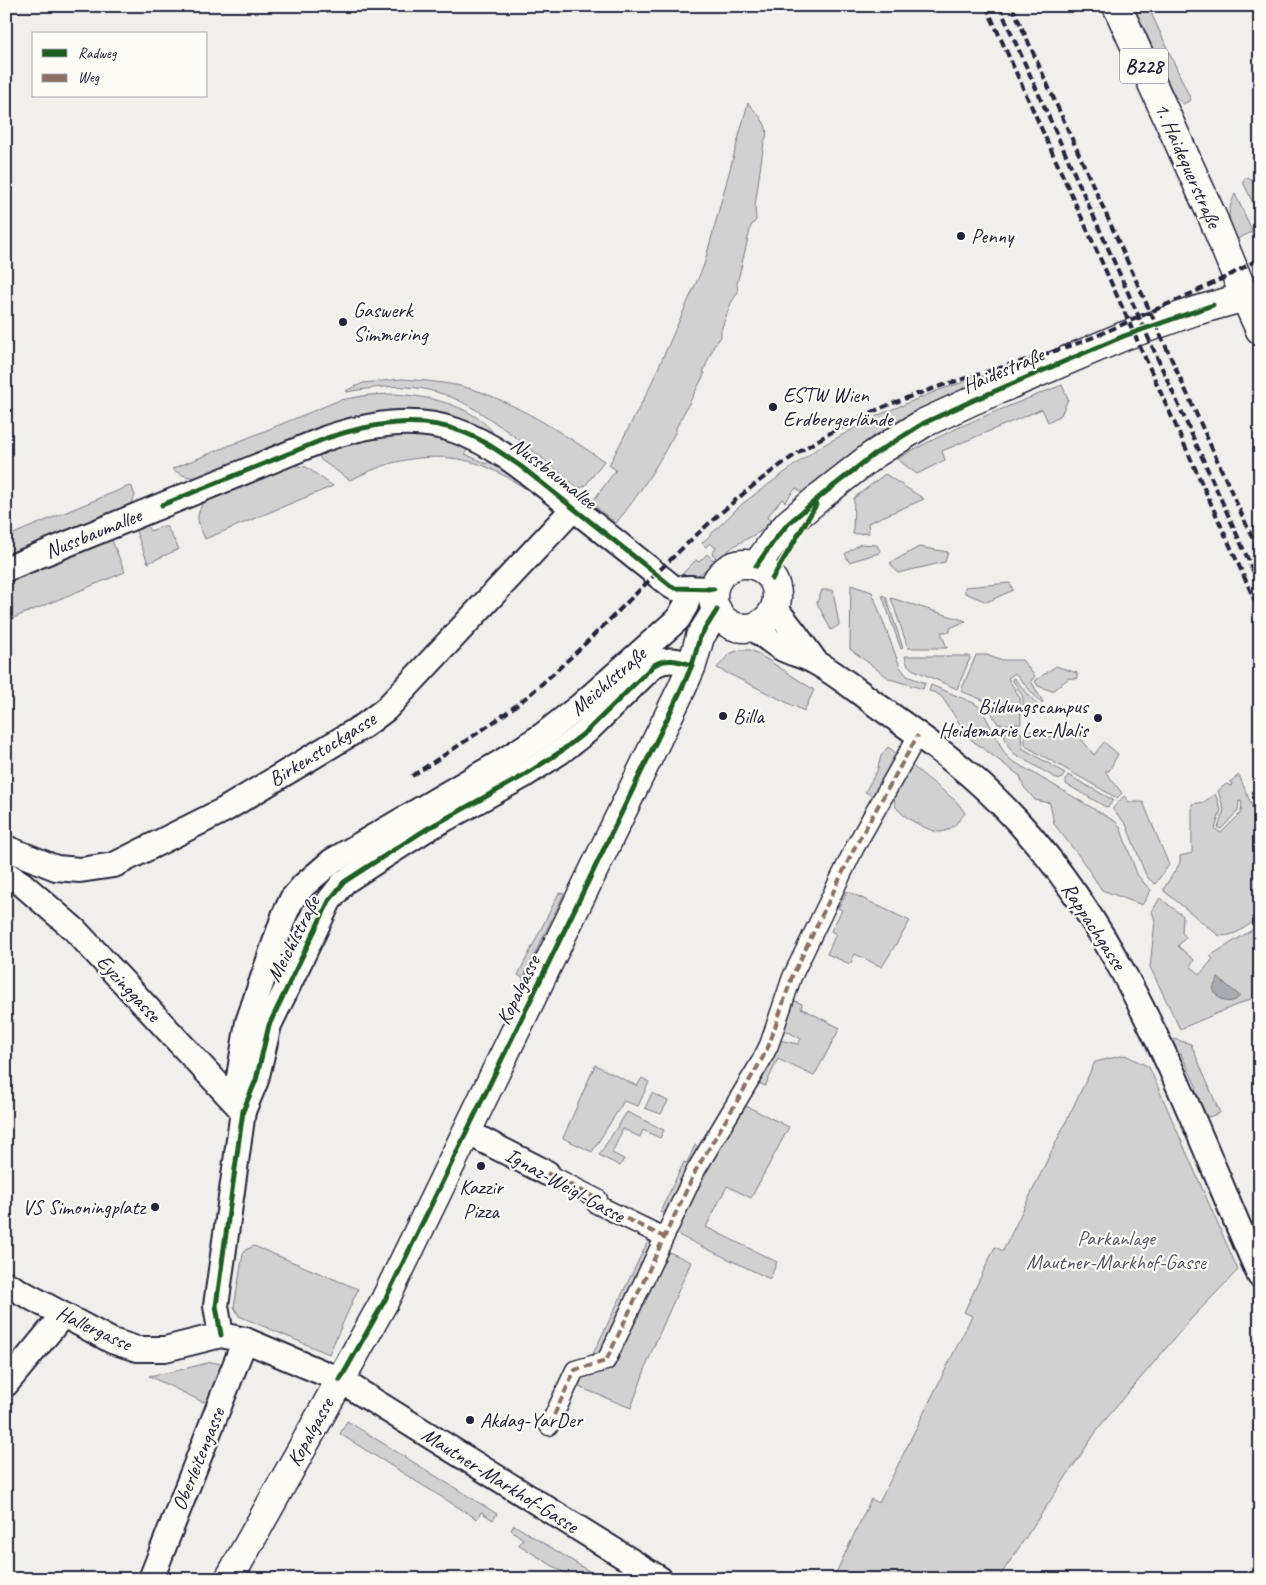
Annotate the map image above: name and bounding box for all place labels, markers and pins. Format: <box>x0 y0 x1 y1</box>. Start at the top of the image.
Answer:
place label: Penny <box>971 223 1015 249</box>
marker: Penny <box>955 230 967 242</box>
place label: Gaswerk Simmering <box>353 297 429 347</box>
marker: Gaswerk Simmering <box>337 316 349 328</box>
place label: ESTW Wien Erdbergerlände <box>783 382 895 432</box>
marker: ESTW Wien Erdbergerlände <box>767 401 779 413</box>
place label: Bildungscampus Heidemarie Lex-Nalis <box>939 693 1090 743</box>
place label: Billa <box>733 703 765 729</box>
marker: Billa <box>717 710 729 722</box>
marker: Bildungscampus Heidemarie Lex-Nalis <box>1092 712 1104 724</box>
marker: Kazzir Pizza <box>475 1160 487 1172</box>
place label: Kazzir Pizza <box>459 1174 504 1224</box>
place label: VS Simoningplatz <box>22 1194 147 1220</box>
marker: VS Simoningplatz <box>149 1201 161 1213</box>
place label: Akdag-YarDer <box>480 1407 584 1433</box>
marker: Akdag-YarDer <box>464 1414 476 1426</box>

